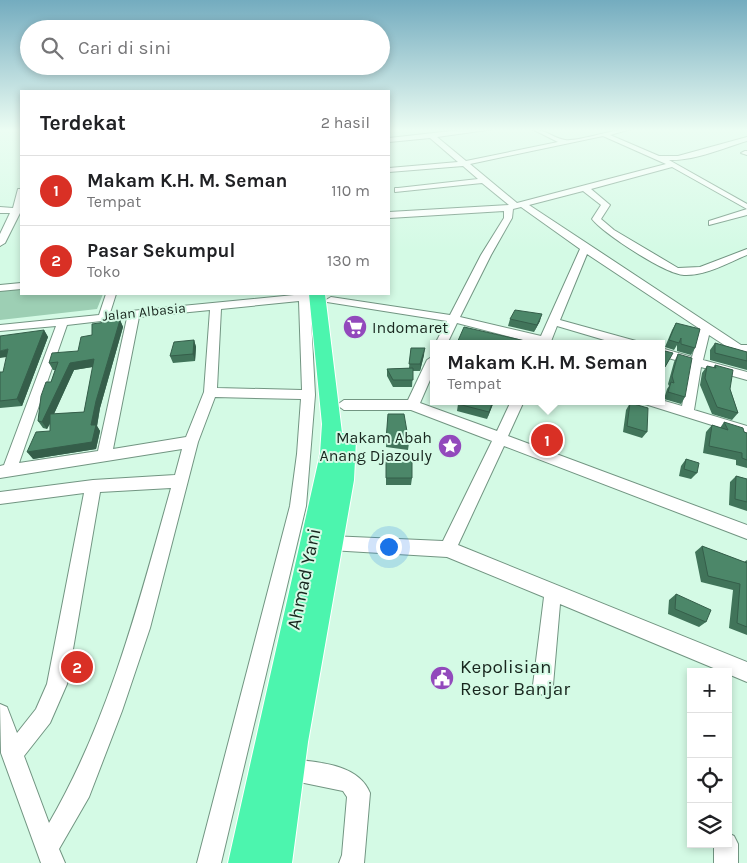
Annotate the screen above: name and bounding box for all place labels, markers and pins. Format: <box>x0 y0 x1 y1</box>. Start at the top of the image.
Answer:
supermarket icon: Indomaret <box>342 314 368 340</box>
place label: Indomaret <box>372 318 448 337</box>
pin: 1 <box>531 421 563 459</box>
place label: Makam Abah Anang Djazouly <box>320 428 433 465</box>
place icon: Makam Abah Anang Djazouly <box>437 433 463 459</box>
pin: 2 <box>61 648 93 686</box>
place label: Kepolisian Resor Banjar <box>460 656 570 700</box>
public building icon: Kepolisian Resor Banjar <box>429 665 455 691</box>

